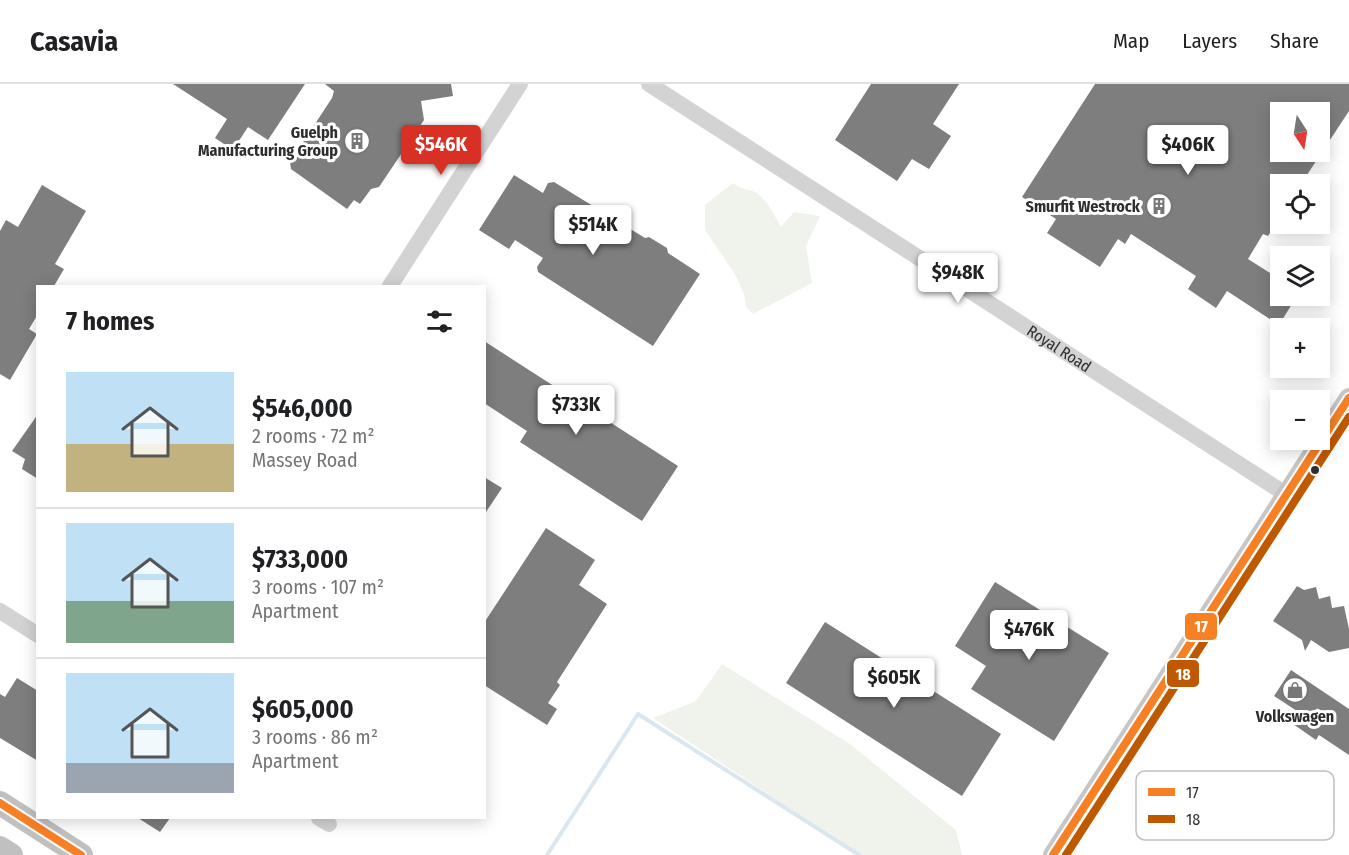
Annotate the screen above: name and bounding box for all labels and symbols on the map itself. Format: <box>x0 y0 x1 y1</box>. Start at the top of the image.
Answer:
north arrow <box>1270 102 1330 162</box>
place label: Guelph Manufacturing Group <box>198 123 338 160</box>
pin: $546K <box>399 125 483 176</box>
pin: $406K <box>1146 125 1230 176</box>
building icon: Guelph Manufacturing Group <box>342 126 372 156</box>
building icon: Smurfit Westrock <box>1144 191 1174 221</box>
place label: Smurfit Westrock <box>1026 197 1141 216</box>
pin: $514K <box>551 205 635 256</box>
pin: $948K <box>916 253 1000 304</box>
street label: Royal Road <box>1023 321 1095 376</box>
pin: $733K <box>534 385 618 436</box>
unlabelled marker <box>1309 464 1321 476</box>
pin: $476K <box>987 610 1071 661</box>
line badge: 17 <box>1184 612 1218 641</box>
text: 17 <box>1194 617 1208 636</box>
pin: $605K <box>852 658 936 709</box>
line badge: 18 <box>1166 659 1200 688</box>
text: 18 <box>1175 665 1191 684</box>
shop icon: Volkswagen <box>1280 675 1310 705</box>
place label: Volkswagen <box>1255 707 1334 726</box>
legend <box>1136 771 1334 840</box>
text: 17 <box>1186 783 1199 802</box>
text: 18 <box>1186 810 1200 829</box>

